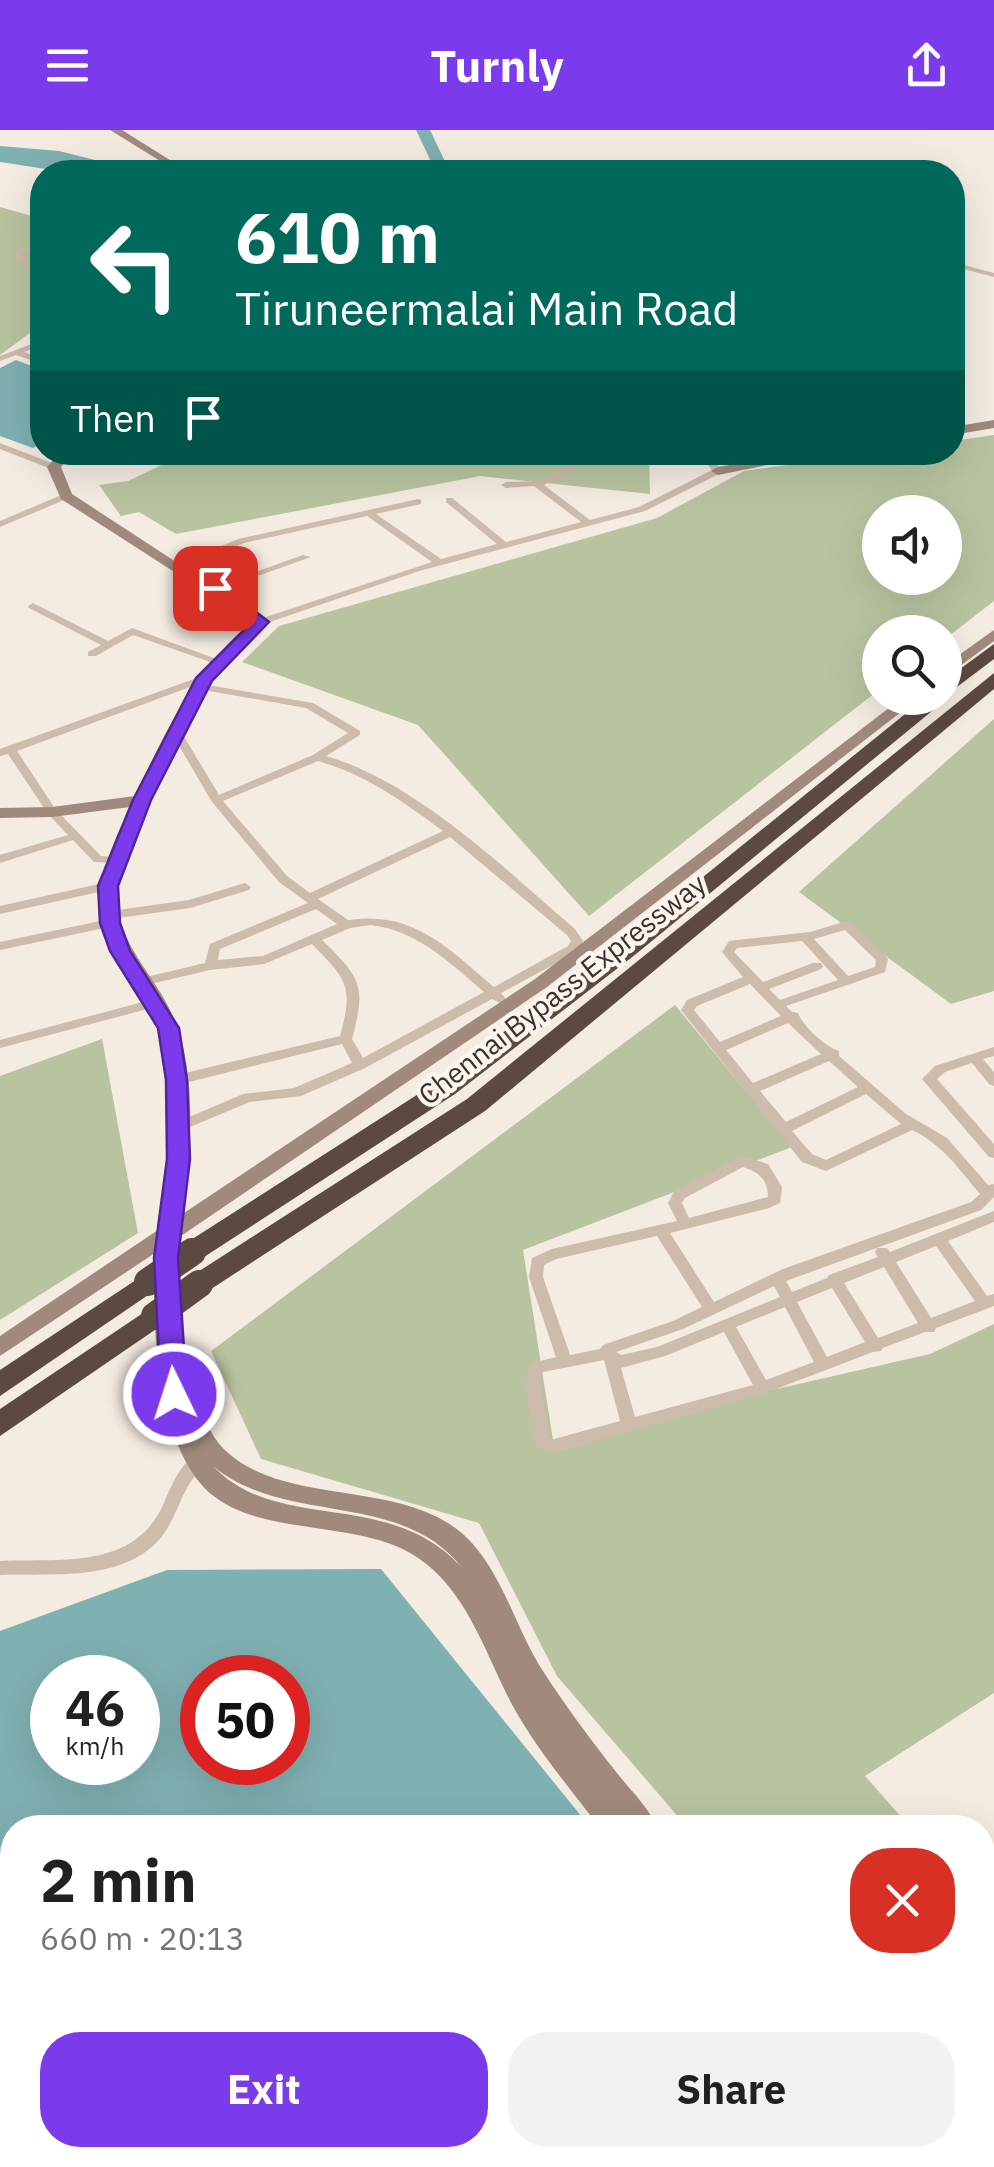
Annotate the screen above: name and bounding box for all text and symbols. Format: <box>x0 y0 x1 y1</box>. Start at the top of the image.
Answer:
text: Turnly <box>430 36 564 94</box>
icon: menu <box>40 38 95 93</box>
icon: share <box>899 38 954 93</box>
text: 610 m <box>235 191 440 282</box>
icon: left <box>70 200 200 330</box>
text: Tiruneermalai Main Road <box>235 279 738 337</box>
icon: arrive <box>176 390 231 445</box>
text: Then <box>70 393 156 442</box>
map controls <box>862 495 962 715</box>
button: sound <box>862 495 962 595</box>
pin <box>173 546 258 631</box>
icon: arrive <box>188 561 243 616</box>
button: search <box>862 615 962 715</box>
street label: Chennai Bypass Expressway <box>410 865 713 1112</box>
position arrow <box>122 1342 226 1446</box>
speed limit sign: 50 <box>180 1655 310 1785</box>
text: 46 <box>65 1675 125 1740</box>
text: km/h <box>66 1729 124 1762</box>
text: 2 min <box>40 1840 197 1919</box>
button: close <box>850 1848 955 1953</box>
text: 660 m · 20:13 <box>40 1917 245 1959</box>
button: Exit <box>40 2032 488 2147</box>
button: Share <box>508 2032 955 2147</box>

